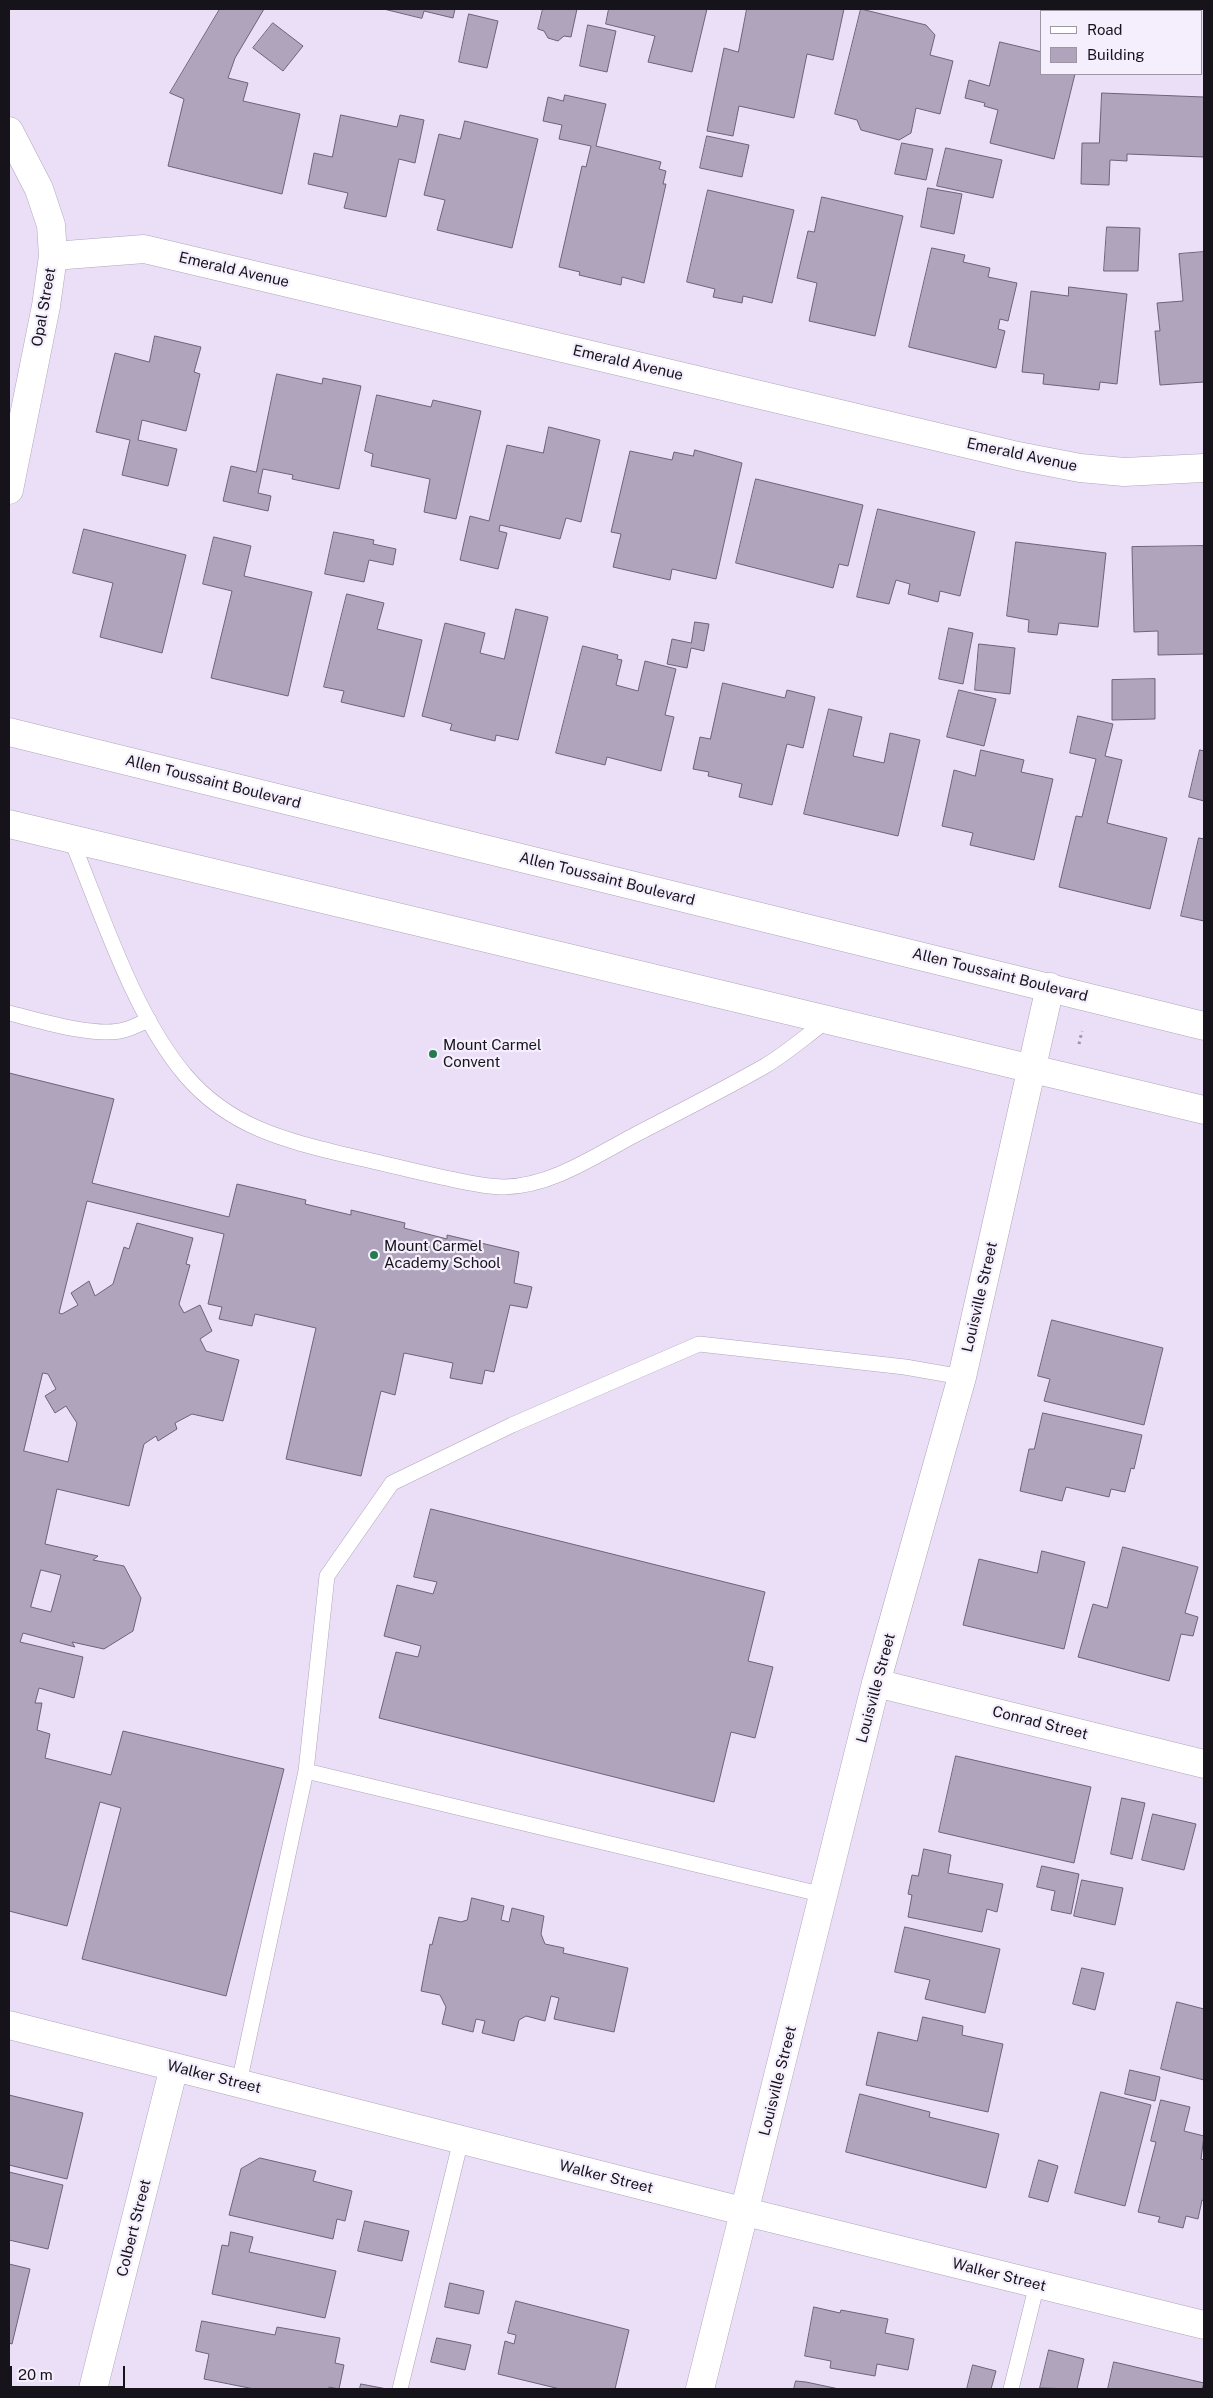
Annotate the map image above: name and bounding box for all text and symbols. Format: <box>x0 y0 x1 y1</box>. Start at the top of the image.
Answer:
legend <box>1040 10 1203 75</box>
text: Road <box>1087 21 1123 38</box>
text: Building <box>1087 46 1145 63</box>
street label: Emerald Avenue <box>177 249 291 291</box>
street label: Opal Street <box>28 266 60 348</box>
street label: Emerald Avenue <box>571 342 685 384</box>
street label: Emerald Avenue <box>965 434 1079 476</box>
street label: Allen Toussaint Boulevard <box>123 751 303 813</box>
street label: Allen Toussaint Boulevard <box>517 848 697 910</box>
street label: Allen Toussaint Boulevard <box>910 944 1090 1006</box>
place label: Mount Carmel Convent <box>443 1036 542 1071</box>
marker: Mount Carmel Convent <box>427 1048 439 1060</box>
place label: Mount Carmel Academy School <box>384 1237 501 1272</box>
street label: Louisville Street <box>959 1240 1001 1354</box>
marker: Mount Carmel Academy School <box>368 1249 380 1261</box>
street label: Louisville Street <box>853 1631 899 1745</box>
street label: Conrad Street <box>990 1702 1090 1744</box>
street label: Louisville Street <box>756 2024 800 2138</box>
street label: Walker Street <box>165 2057 263 2097</box>
street label: Walker Street <box>557 2157 655 2197</box>
street label: Colbert Street <box>113 2177 155 2279</box>
street label: Walker Street <box>950 2255 1048 2295</box>
scale bar <box>12 2356 128 2388</box>
text: 20 m <box>18 2366 53 2383</box>

